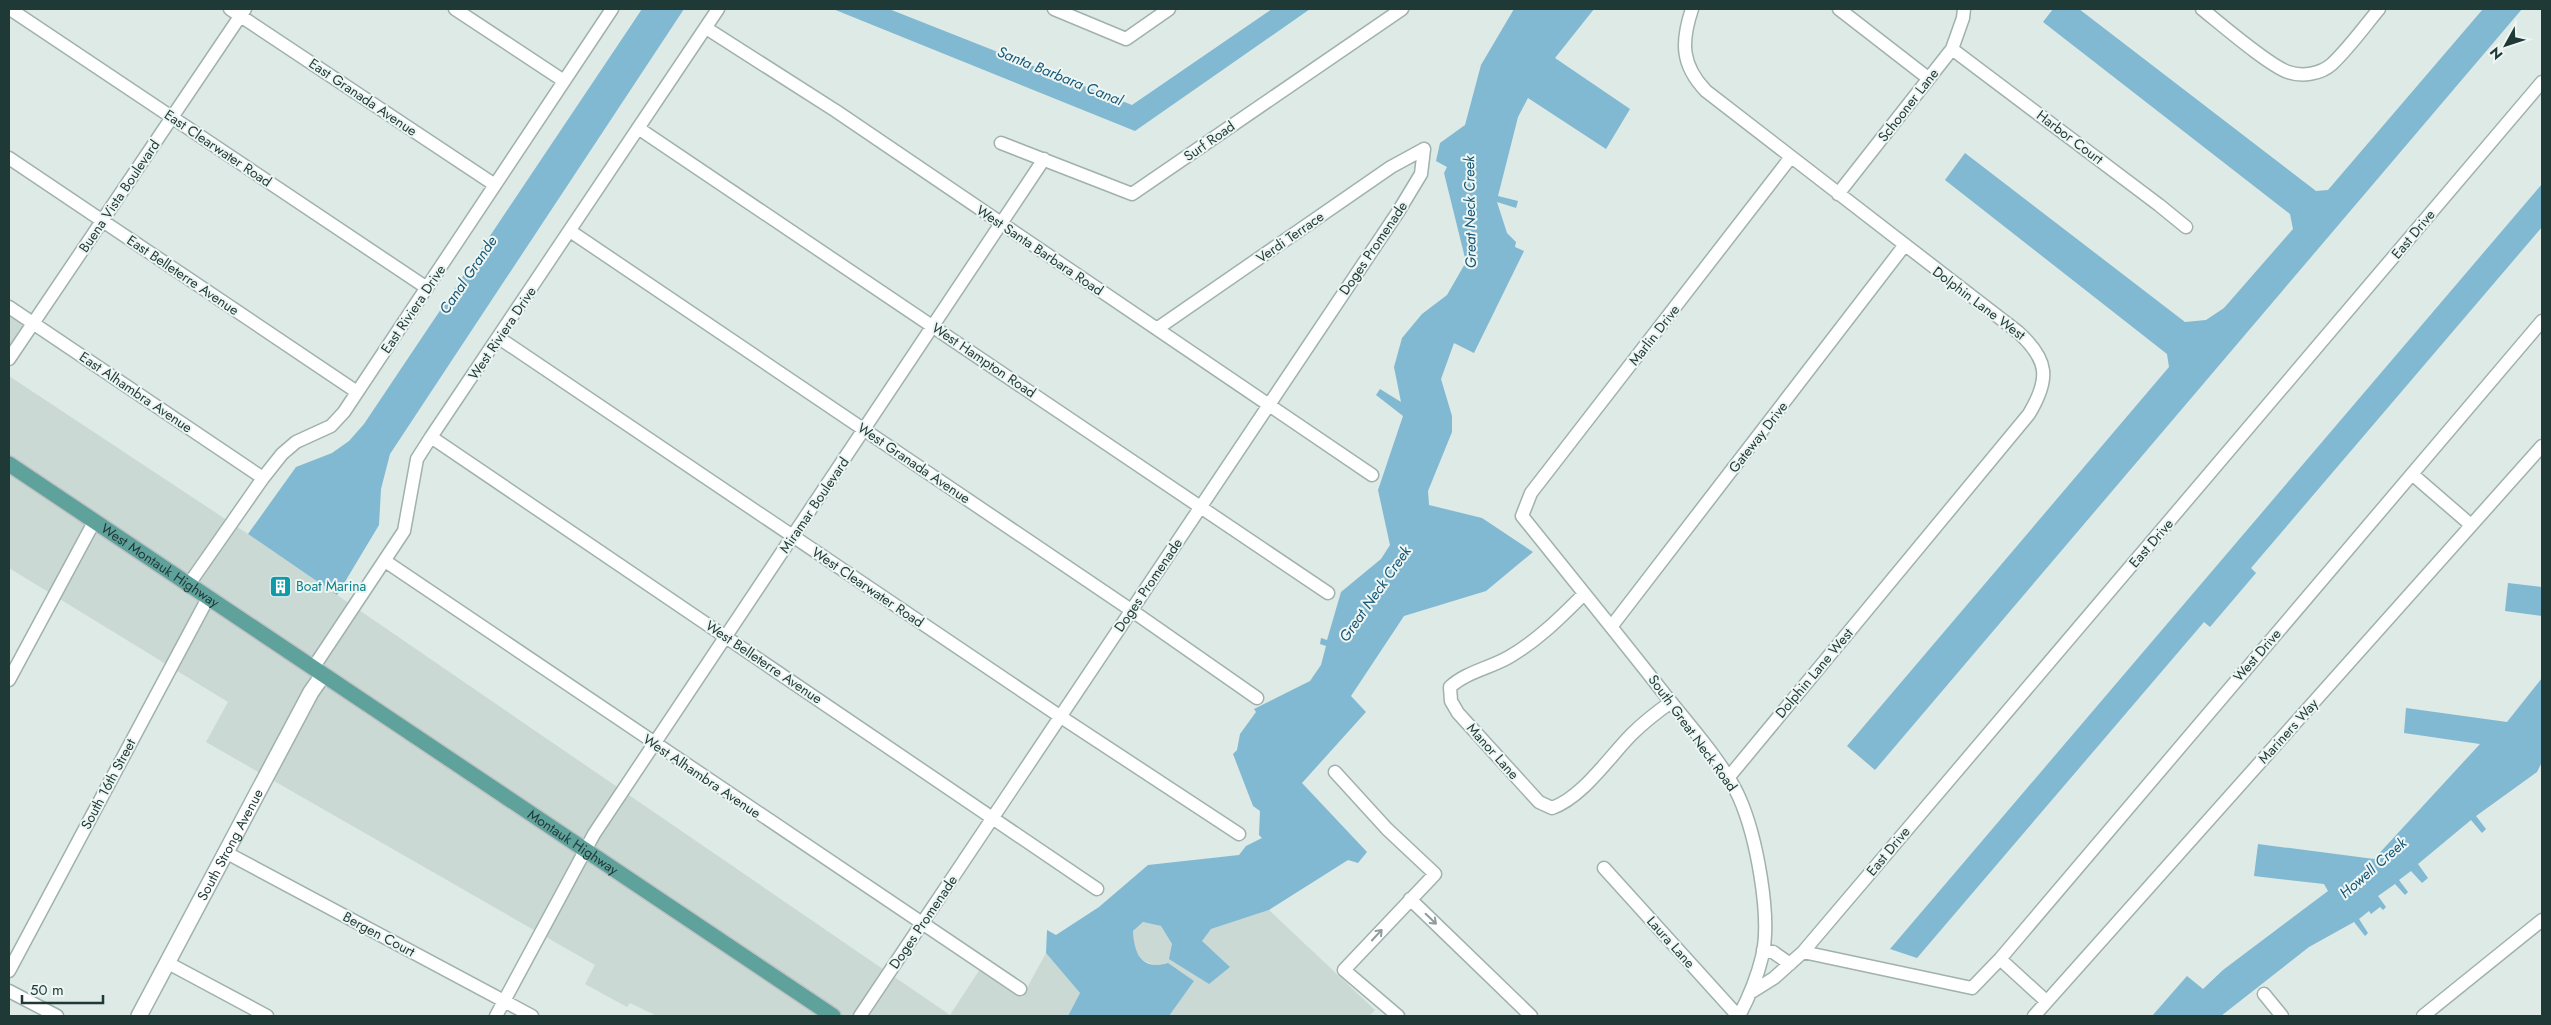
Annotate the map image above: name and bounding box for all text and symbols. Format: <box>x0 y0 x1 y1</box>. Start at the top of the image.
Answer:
north arrow <box>2481 20 2531 70</box>
water label: Santa Barbara Canal <box>994 41 1127 111</box>
text: N <box>2485 43 2507 64</box>
street label: East Granada Avenue <box>305 53 421 141</box>
street label: Schooner Lane <box>1873 64 1943 146</box>
street label: East Clearwater Road <box>160 105 276 191</box>
street label: Harbor Court <box>2032 105 2108 169</box>
street label: Surf Road <box>1179 116 1239 166</box>
street label: Buena Vista Boulevard <box>74 136 164 256</box>
water label: Great Neck Creek <box>1458 155 1482 269</box>
street label: Doges Promenade <box>1334 197 1412 299</box>
street label: West Santa Barbara Road <box>973 200 1107 300</box>
street label: East Drive <box>2386 205 2440 263</box>
street label: Verdi Terrace <box>1252 206 1328 268</box>
street label: East Belleterre Avenue <box>123 230 243 320</box>
water label: Canal Grande <box>434 231 503 318</box>
street label: East Riviera Drive <box>376 261 450 357</box>
street label: Dolphin Lane West <box>1928 261 2030 345</box>
street label: West Riviera Drive <box>463 282 541 384</box>
street label: Marlin Drive <box>1624 300 1684 370</box>
street label: West Hampton Road <box>928 318 1040 402</box>
street label: East Alhambra Avenue <box>76 347 196 437</box>
street label: Gateway Drive <box>1724 397 1792 477</box>
street label: West Granada Avenue <box>854 418 974 508</box>
street label: Miramar Boulevard <box>774 453 854 557</box>
street label: East Drive <box>2124 514 2178 572</box>
street label: West Montauk Highway <box>97 518 224 613</box>
street label: Doges Promenade <box>1109 534 1187 636</box>
water label: Great Neck Creek <box>1334 541 1417 646</box>
street label: West Clearwater Road <box>808 542 928 632</box>
building icon: Boat Marina <box>268 574 292 598</box>
place label: Boat Marina <box>296 576 366 596</box>
street label: West Belleterre Avenue <box>702 615 826 709</box>
street label: Dolphin Lane West <box>1770 623 1858 722</box>
street label: West Drive <box>2228 624 2286 686</box>
street label: South Great Neck Road <box>1644 671 1742 795</box>
street label: Mariners Way <box>2253 694 2323 768</box>
street label: Manor Lane <box>1462 718 1524 784</box>
street label: West Alhambra Avenue <box>639 729 765 823</box>
street label: South 16th Street <box>76 734 141 833</box>
street label: South Strong Avenue <box>192 785 268 904</box>
street label: Montauk Highway <box>524 804 623 880</box>
street label: East Drive <box>1861 822 1915 880</box>
water label: Howell Creek <box>2335 832 2412 903</box>
street label: Doges Promenade <box>884 871 962 973</box>
street label: Bergen Court <box>339 907 419 962</box>
street label: Laura Lane <box>1642 912 1700 972</box>
one-way arrow <box>1425 913 1437 925</box>
one-way arrow <box>1371 928 1383 941</box>
scale bar <box>22 972 104 1004</box>
text: 50 m <box>30 979 64 1001</box>

